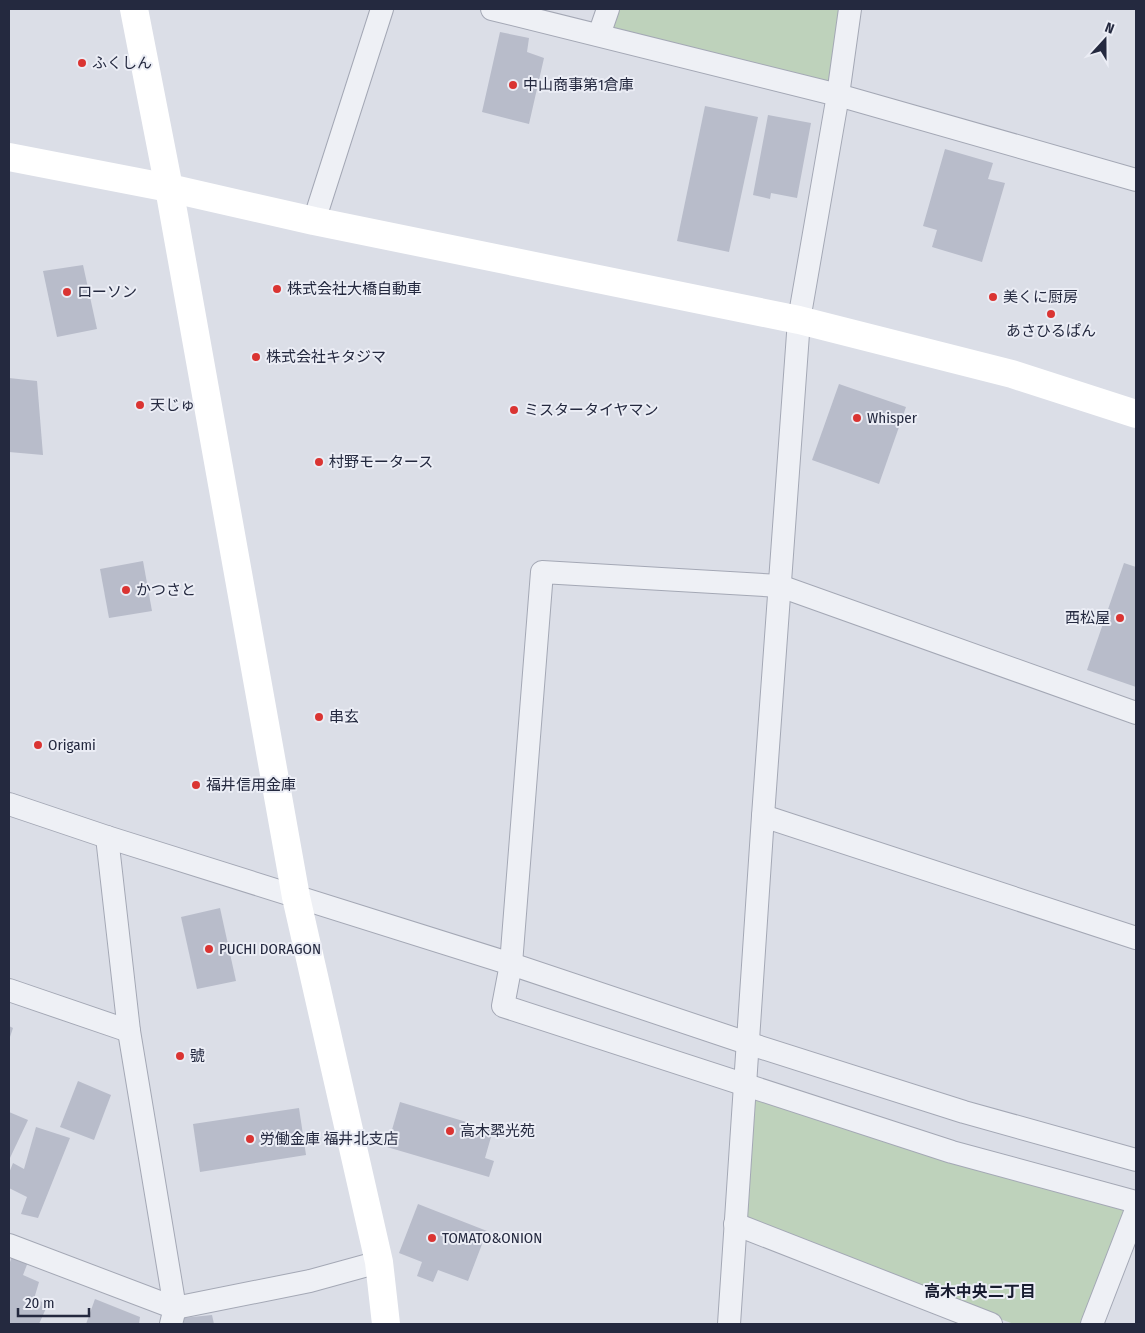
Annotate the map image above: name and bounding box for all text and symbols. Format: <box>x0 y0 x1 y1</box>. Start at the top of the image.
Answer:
north arrow <box>1080 15 1130 65</box>
text: N <box>1103 19 1116 38</box>
place label: ふくしん <box>92 54 152 72</box>
marker: ふくしん <box>76 57 88 69</box>
place label: 中山商事第1倉庫 <box>523 76 634 94</box>
marker: 中山商事第1倉庫 <box>507 79 519 91</box>
place label: 株式会社大橋自動車 <box>287 280 422 298</box>
place label: ローソン <box>77 283 137 301</box>
marker: 株式会社大橋自動車 <box>271 283 283 295</box>
marker: ローソン <box>61 286 73 298</box>
place label: 美くに厨房 <box>1003 288 1078 306</box>
marker: 美くに厨房 <box>987 291 999 303</box>
marker: あさひるぱん <box>1045 308 1057 320</box>
place label: あさひるぱん <box>1006 322 1096 340</box>
place label: 株式会社キタジマ <box>266 348 386 366</box>
marker: 株式会社キタジマ <box>250 351 262 363</box>
place label: 天じゅ <box>150 396 195 414</box>
marker: 天じゅ <box>134 399 146 411</box>
place label: ミスタータイヤマン <box>524 401 659 419</box>
marker: ミスタータイヤマン <box>508 404 520 416</box>
place label: Whisper <box>867 409 918 427</box>
marker: Whisper <box>851 412 863 424</box>
place label: 村野モータース <box>329 453 433 471</box>
marker: 村野モータース <box>313 456 325 468</box>
place label: かつさと <box>136 581 196 599</box>
marker: かつさと <box>120 584 132 596</box>
place label: 西松屋 <box>1065 609 1110 627</box>
marker: 西松屋 <box>1114 612 1126 624</box>
place label: 串玄 <box>329 708 359 726</box>
marker: 串玄 <box>313 711 325 723</box>
place label: Origami <box>48 736 96 754</box>
marker: Origami <box>32 739 44 751</box>
place label: 福井信用金庫 <box>206 776 296 794</box>
marker: 福井信用金庫 <box>190 779 202 791</box>
place label: PUCHI DORAGON <box>219 940 321 958</box>
marker: PUCHI DORAGON <box>203 943 215 955</box>
place label: 號 <box>190 1047 205 1065</box>
marker: 號 <box>174 1050 186 1062</box>
place label: 高木翆光苑 <box>460 1122 535 1140</box>
marker: 高木翆光苑 <box>444 1125 456 1137</box>
place label: 労働金庫 福井北支店 <box>260 1130 399 1148</box>
marker: 労働金庫 福井北支店 <box>244 1133 256 1145</box>
place label: TOMATO&ONION <box>442 1229 542 1247</box>
marker: TOMATO&ONION <box>426 1232 438 1244</box>
district label: 高木中央二丁目 <box>924 1282 1036 1301</box>
scale bar <box>18 1286 89 1318</box>
text: 20 m <box>25 1294 55 1312</box>

